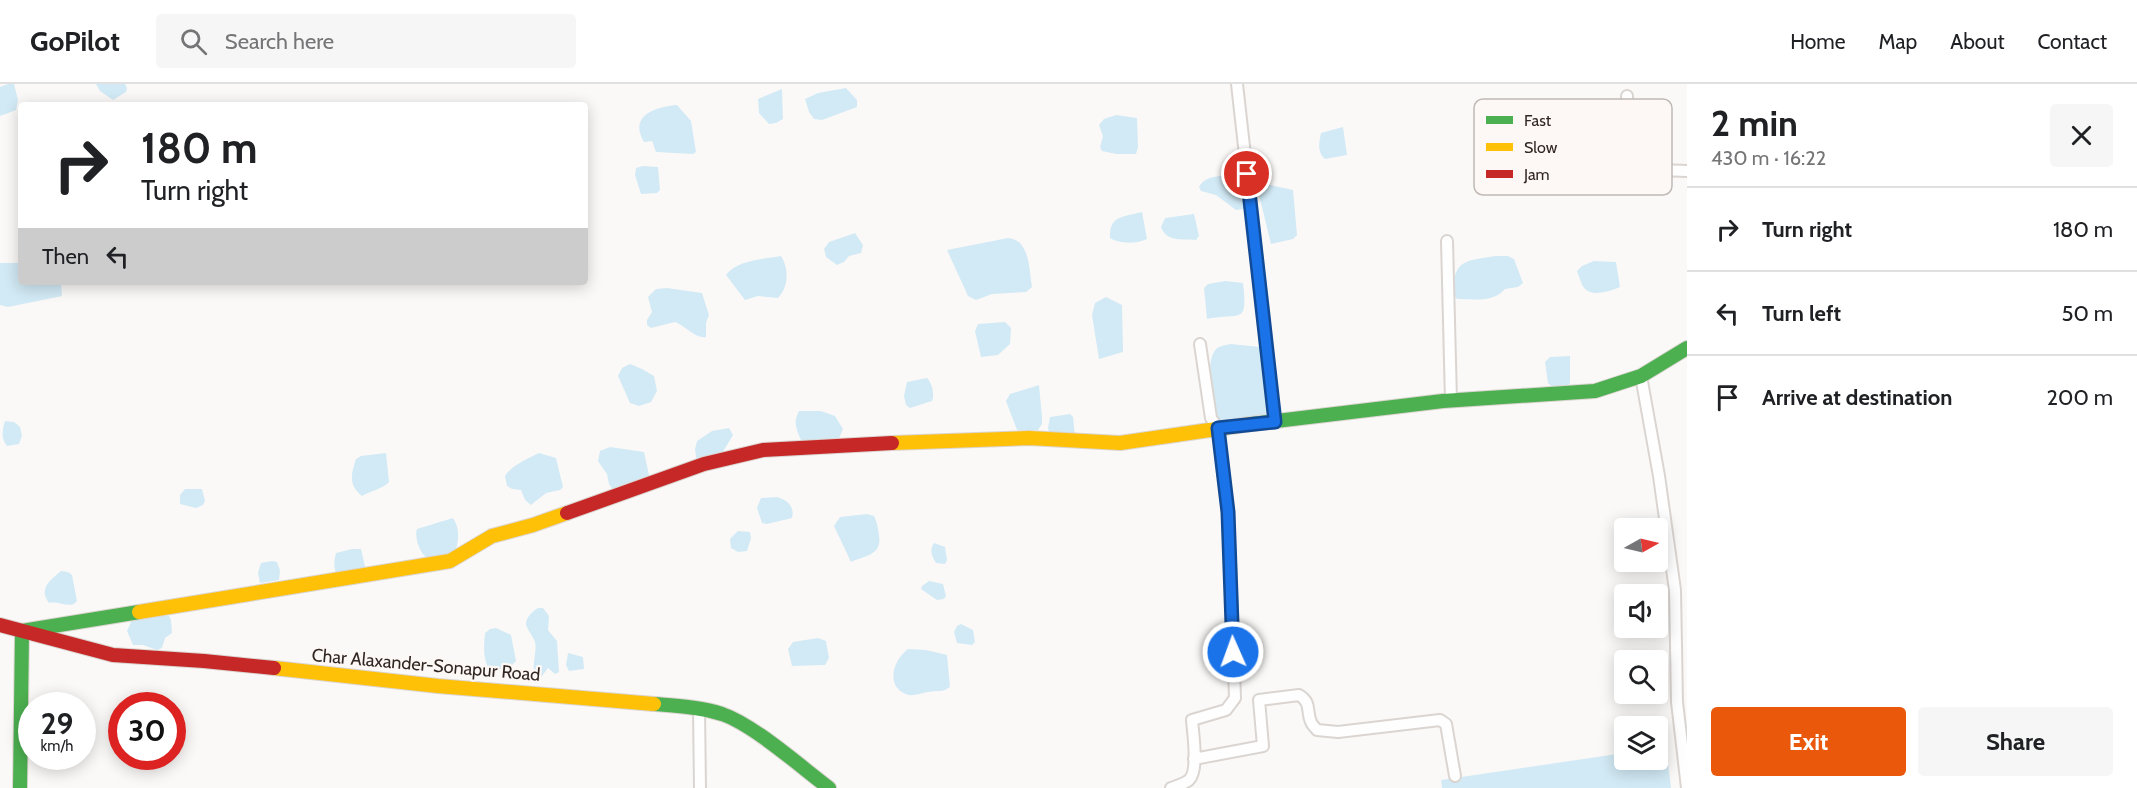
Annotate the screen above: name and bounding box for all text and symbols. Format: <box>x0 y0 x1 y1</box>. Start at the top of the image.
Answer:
search box <box>156 14 576 68</box>
text: GoPilot <box>30 24 120 58</box>
icon: search <box>177 25 210 58</box>
text: Search here <box>225 28 334 55</box>
text: Home <box>1790 29 1846 54</box>
text: Map <box>1879 29 1917 54</box>
text: About <box>1950 29 2004 54</box>
text: Contact <box>2037 29 2107 54</box>
legend <box>1474 99 1672 195</box>
text: 2 min <box>1711 101 1798 145</box>
button: close <box>2050 104 2113 167</box>
text: Fast <box>1524 111 1552 130</box>
text: 180 m <box>141 122 257 174</box>
icon: right <box>42 126 120 204</box>
text: Slow <box>1524 138 1558 157</box>
text: 430 m · 16:22 <box>1711 146 1826 170</box>
pin <box>1221 148 1272 199</box>
icon: arrive <box>1230 157 1263 190</box>
text: Jam <box>1523 165 1550 184</box>
text: Turn right <box>141 174 248 207</box>
icon: right <box>1711 213 1744 246</box>
text: Turn right <box>1762 216 1852 243</box>
text: 180 m <box>2053 216 2113 243</box>
icon: left <box>101 240 134 273</box>
text: Then <box>42 243 89 270</box>
icon: left <box>1711 297 1744 330</box>
text: Turn left <box>1762 300 1841 327</box>
text: 50 m <box>2061 300 2113 327</box>
icon: arrive <box>1711 381 1744 414</box>
text: Arrive at destination <box>1762 384 1952 411</box>
text: 200 m <box>2047 384 2113 411</box>
north arrow <box>1614 518 1668 572</box>
map controls <box>1614 518 1668 770</box>
button: sound <box>1614 584 1668 638</box>
position arrow <box>1201 620 1265 684</box>
street label: Char Alaxander-Sonapur Road <box>311 644 541 686</box>
button: search <box>1614 650 1668 704</box>
speed limit sign: 30 <box>108 692 186 770</box>
text: 29 <box>41 705 73 742</box>
button: Exit <box>1711 707 1906 776</box>
button: Share <box>1918 707 2113 776</box>
button: layers <box>1614 716 1668 770</box>
text: km/h <box>41 737 73 755</box>

